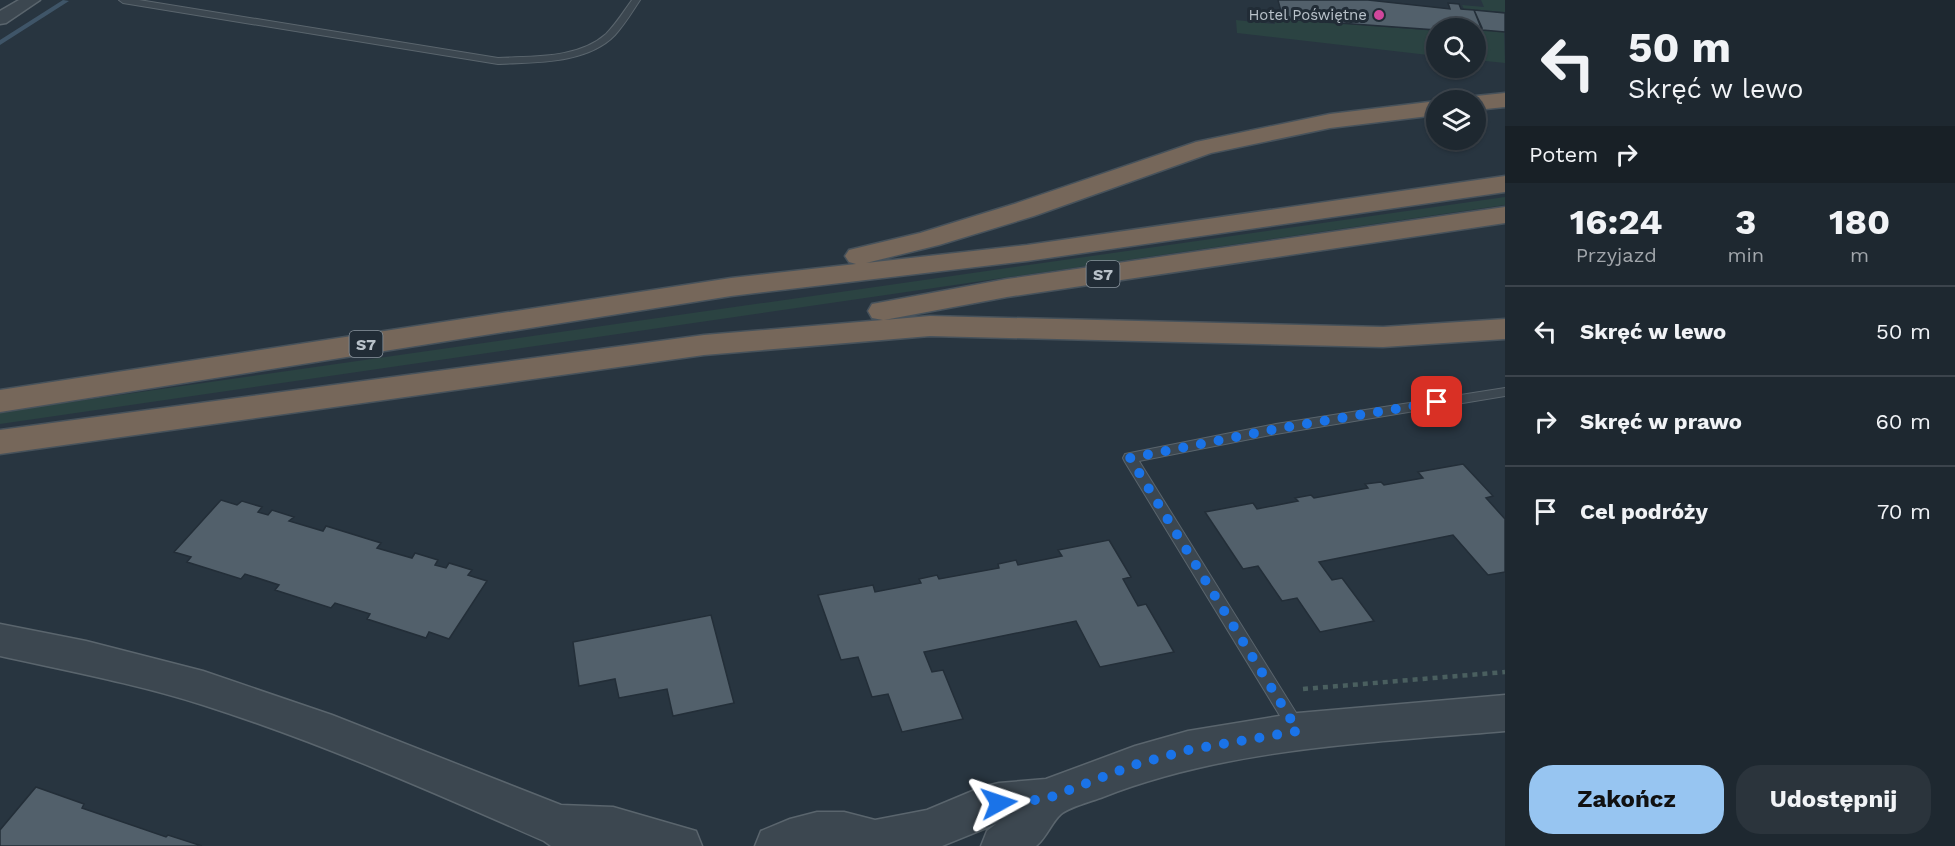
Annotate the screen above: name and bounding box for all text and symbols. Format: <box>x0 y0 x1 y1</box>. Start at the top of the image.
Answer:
place label: Hotel Poświętne <box>1248 6 1367 24</box>
marker: Hotel Poświętne <box>1372 8 1386 22</box>
map controls <box>1426 18 1486 150</box>
button: search <box>1426 18 1486 78</box>
text: 50 m <box>1628 23 1731 72</box>
icon: left <box>1529 24 1607 102</box>
text: Skręć w lewo <box>1628 73 1804 105</box>
button: layers <box>1426 90 1486 150</box>
icon: right <box>1610 138 1643 171</box>
text: Potem <box>1529 142 1598 167</box>
text: 16:24 <box>1570 201 1663 243</box>
text: 3 <box>1735 201 1756 243</box>
text: 180 <box>1829 201 1890 243</box>
text: Przyjazd <box>1576 243 1657 267</box>
text: min <box>1727 243 1764 267</box>
text: m <box>1850 243 1869 267</box>
road number: S7 <box>1086 261 1120 287</box>
icon: left <box>1529 315 1562 348</box>
text: Skręć w lewo <box>1580 319 1726 344</box>
text: 50 m <box>1876 319 1931 344</box>
road number: S7 <box>350 331 382 357</box>
pin <box>1411 376 1462 427</box>
icon: arrive <box>1420 385 1453 418</box>
icon: right <box>1529 405 1562 438</box>
text: Skręć w prawo <box>1580 409 1742 434</box>
text: 60 m <box>1875 409 1931 434</box>
icon: arrive <box>1529 495 1562 528</box>
text: Cel podróży <box>1580 499 1708 524</box>
text: 70 m <box>1877 499 1931 524</box>
button: Zakończ <box>1529 765 1724 834</box>
button: Udostępnij <box>1736 765 1931 834</box>
position arrow <box>967 771 1031 835</box>

